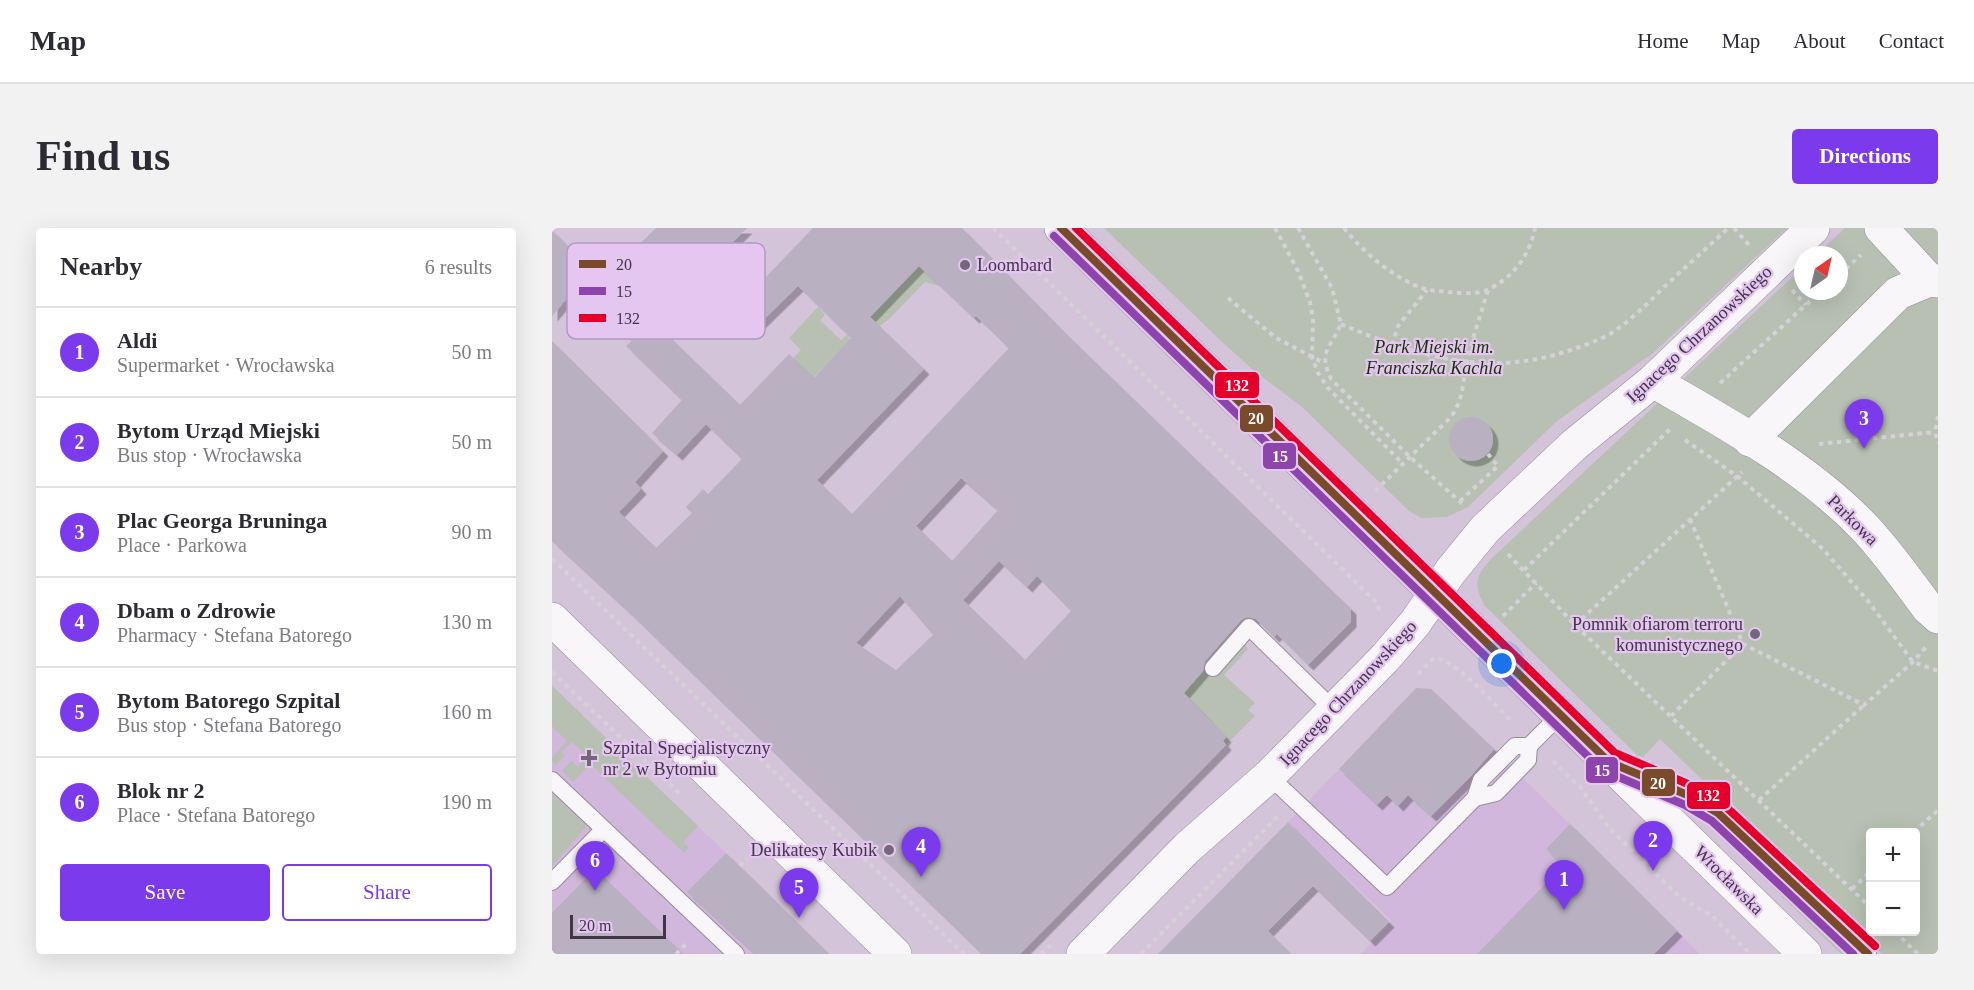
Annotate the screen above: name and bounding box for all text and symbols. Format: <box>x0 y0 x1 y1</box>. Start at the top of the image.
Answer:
text: Map <box>30 25 86 56</box>
text: Home <box>1637 29 1689 53</box>
text: Map <box>1722 29 1760 53</box>
text: About <box>1793 29 1846 53</box>
text: Contact <box>1879 29 1944 53</box>
button: Directions <box>1792 129 1938 184</box>
text: Find us <box>36 133 170 179</box>
legend <box>567 243 765 339</box>
north arrow <box>1794 246 1848 300</box>
text: Nearby <box>60 252 142 281</box>
place label: Loombard <box>977 255 1052 275</box>
text: 6 results <box>425 256 492 278</box>
text: 20 <box>616 256 632 273</box>
marker: Loombard <box>958 258 972 272</box>
street label: Ignacego Chrzanowskiego <box>1622 261 1776 407</box>
text: 15 <box>616 283 632 300</box>
text: 132 <box>616 310 640 327</box>
text: Aldi <box>117 328 157 353</box>
park label: Park Miejski im. Franciszka Kachla <box>1365 337 1502 378</box>
text: 1 <box>75 341 85 363</box>
text: 50 m <box>451 341 492 363</box>
text: Supermarket · Wrocławska <box>117 354 335 376</box>
line badge: 132 <box>1214 371 1260 399</box>
text: 132 <box>1225 377 1249 394</box>
pin: 3 <box>1844 400 1884 449</box>
line badge: 20 <box>1239 404 1274 433</box>
text: 20 <box>1248 410 1264 427</box>
text: Bytom Urząd Miejski <box>117 418 320 443</box>
text: 2 <box>75 431 85 453</box>
text: 50 m <box>451 431 492 453</box>
line badge: 15 <box>1262 442 1297 470</box>
text: Bus stop · Wrocławska <box>117 444 302 466</box>
text: 15 <box>1272 448 1288 465</box>
street label: Parkowa <box>1824 491 1882 549</box>
text: Plac Georga Bruninga <box>117 508 327 533</box>
text: 3 <box>75 521 85 543</box>
text: 90 m <box>451 521 492 543</box>
text: Place · Parkowa <box>117 534 247 556</box>
text: Dbam o Zdrowie <box>117 598 276 623</box>
text: 4 <box>75 611 85 633</box>
text: 130 m <box>441 611 492 633</box>
place label: Pomnik ofiarom terroru komunistycznego <box>1572 614 1743 655</box>
street label: Ignacego Chrzanowskiego <box>1275 616 1421 770</box>
text: Pharmacy · Stefana Batorego <box>117 624 352 646</box>
marker: Pomnik ofiarom terroru komunistycznego <box>1748 627 1762 641</box>
your location <box>1487 649 1516 678</box>
text: Bytom Batorego Szpital <box>117 688 340 713</box>
text: 5 <box>75 701 85 723</box>
text: 160 m <box>441 701 492 723</box>
text: Bus stop · Stefana Batorego <box>117 714 341 736</box>
place label: Szpital Specjalistyczny nr 2 w Bytomiu <box>603 738 770 779</box>
marker: Szpital Specjalistyczny nr 2 w Bytomiu <box>580 749 598 767</box>
line badge: 15 <box>1585 756 1619 784</box>
text: 15 <box>1594 762 1610 779</box>
line badge: 20 <box>1641 768 1676 797</box>
text: 20 <box>1650 775 1666 792</box>
text: Blok nr 2 <box>117 778 205 803</box>
line badge: 132 <box>1686 781 1731 810</box>
text: 132 <box>1696 787 1720 804</box>
text: 6 <box>75 791 85 813</box>
text: 190 m <box>441 791 492 813</box>
text: Place · Stefana Batorego <box>117 804 315 826</box>
pin: 2 <box>1634 822 1672 871</box>
pin: 4 <box>902 828 940 877</box>
map controls <box>1866 828 1920 936</box>
button: + <box>1866 828 1920 882</box>
place label: Delikatesy Kubik <box>751 840 877 860</box>
street label: Wrocławska <box>1690 841 1768 919</box>
pin: 6 <box>576 842 615 891</box>
marker: Delikatesy Kubik <box>882 843 896 857</box>
pin: 1 <box>1544 860 1584 910</box>
button: Save <box>60 864 270 921</box>
button: Share <box>282 864 492 921</box>
pin: 5 <box>780 868 818 918</box>
button: − <box>1866 882 1920 936</box>
scale bar <box>570 912 666 940</box>
text: 20 m <box>579 917 611 934</box>

